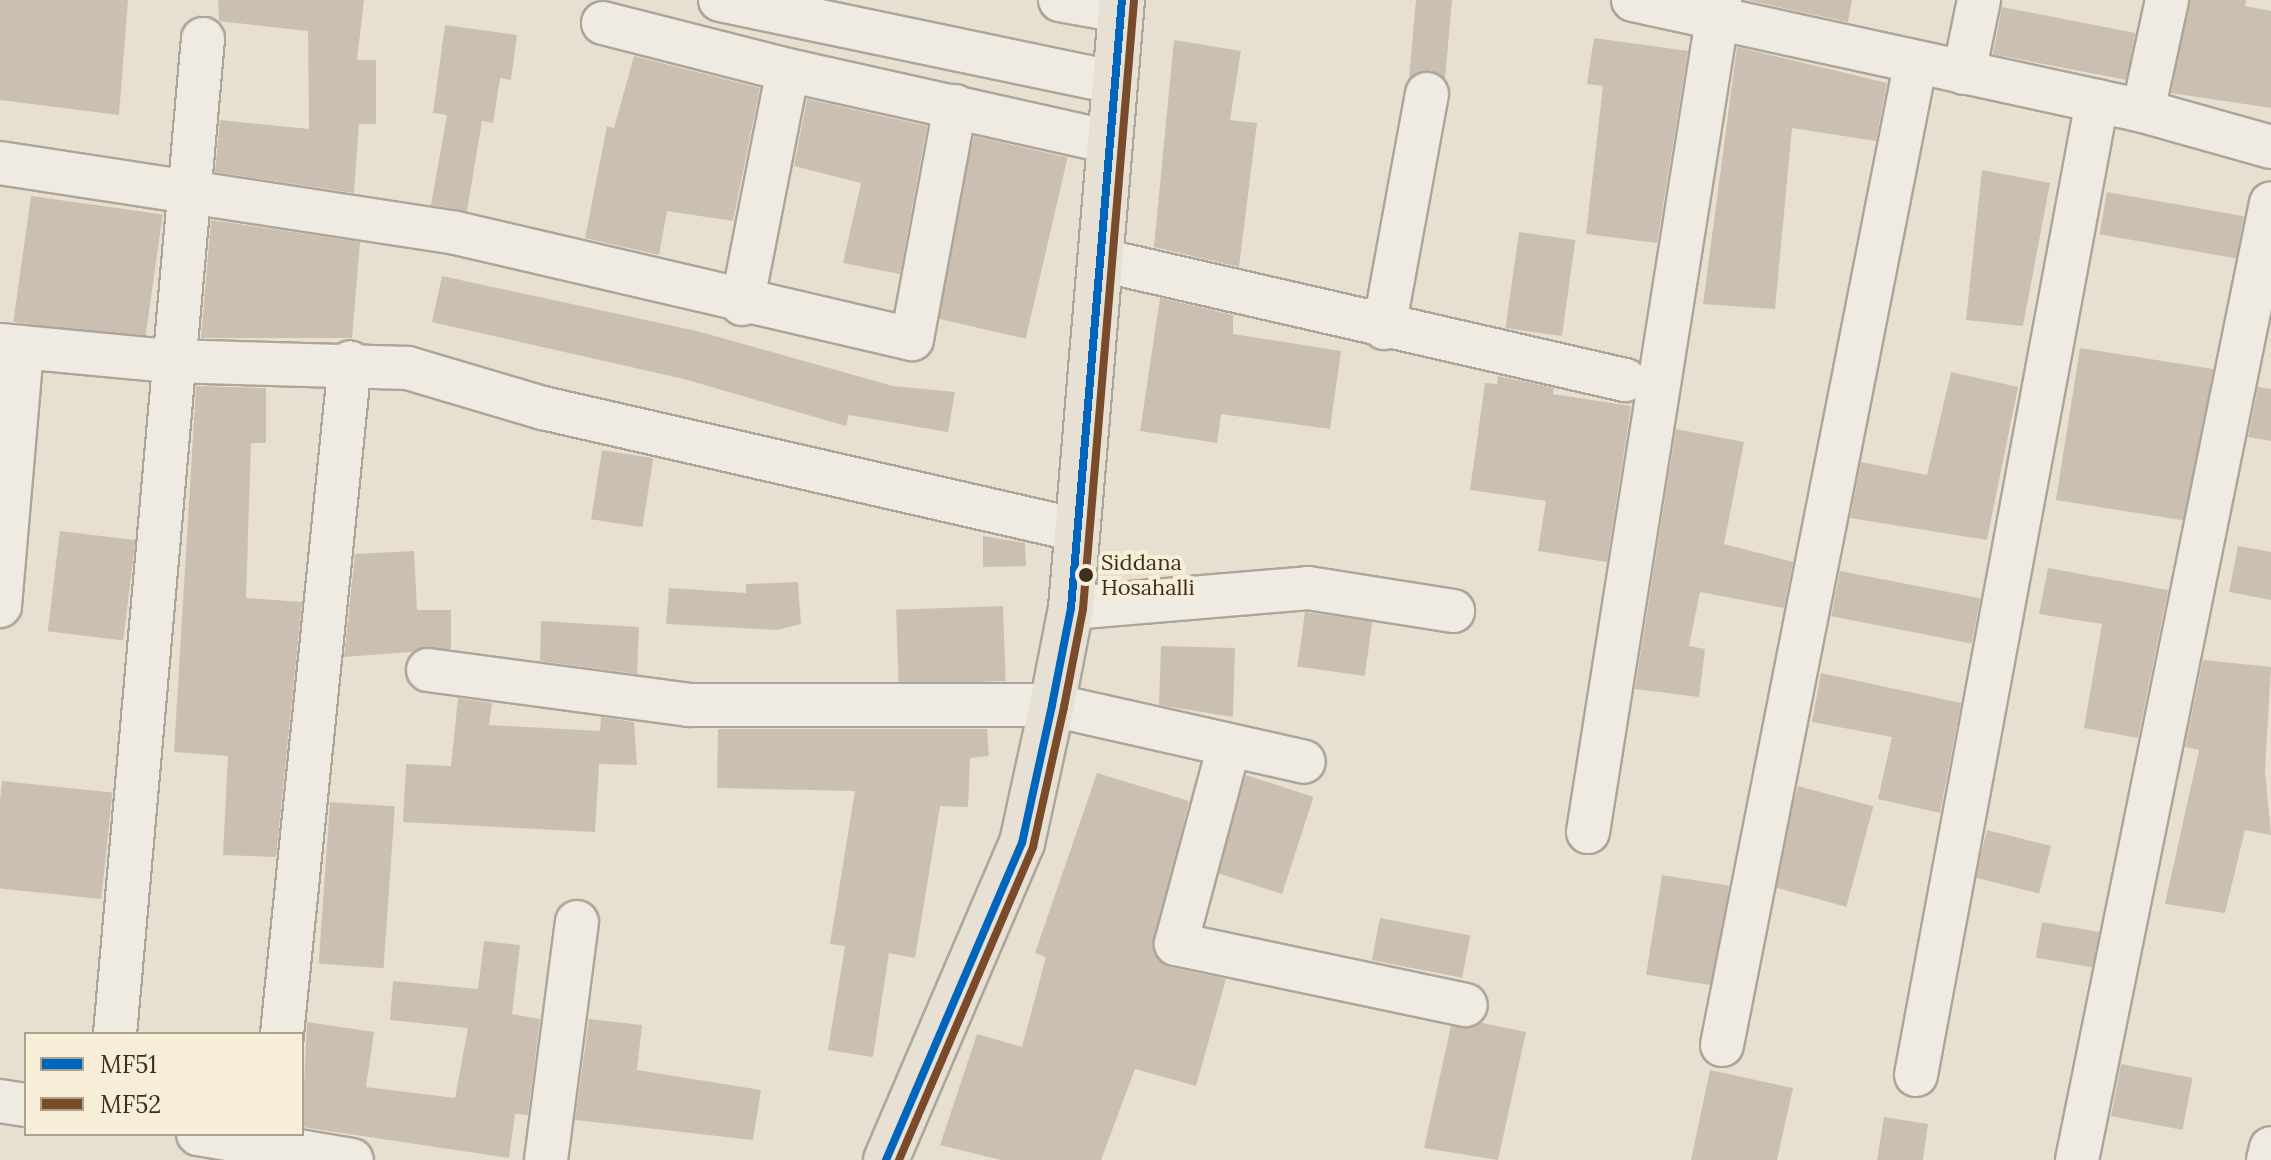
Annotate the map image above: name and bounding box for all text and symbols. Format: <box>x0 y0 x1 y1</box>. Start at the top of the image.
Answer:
place label: Siddana Hosahalli <box>1101 549 1195 600</box>
marker: Siddana Hosahalli <box>1078 567 1094 583</box>
legend <box>24 1032 304 1136</box>
text: MF51 <box>100 1049 157 1080</box>
text: MF52 <box>100 1089 161 1120</box>

